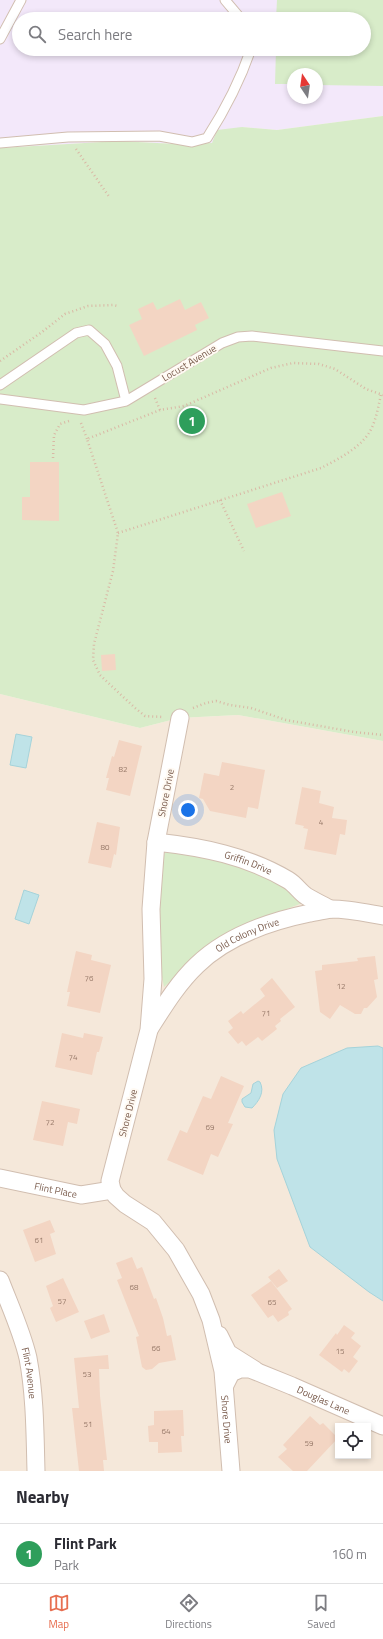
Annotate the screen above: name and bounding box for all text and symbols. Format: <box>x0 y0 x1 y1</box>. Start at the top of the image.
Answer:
search box <box>12 12 371 56</box>
icon: search <box>26 23 48 45</box>
text: Search here <box>58 23 132 46</box>
north arrow <box>287 68 323 104</box>
street label: Locust Avenue <box>159 341 219 385</box>
pin: 1 <box>179 406 205 436</box>
house number: 82 <box>119 763 127 775</box>
street label: Shore Drive <box>154 768 178 818</box>
house number: 2 <box>230 781 234 793</box>
your location <box>178 800 198 820</box>
house number: 4 <box>319 816 324 828</box>
house number: 80 <box>101 841 110 853</box>
street label: Griffin Drive <box>223 847 275 878</box>
street label: Old Colony Drive <box>212 914 281 956</box>
house number: 76 <box>85 972 94 984</box>
house number: 12 <box>337 980 345 992</box>
house number: 71 <box>262 1007 270 1019</box>
house number: 74 <box>69 1051 78 1063</box>
street label: Shore Drive <box>115 1088 141 1138</box>
house number: 72 <box>46 1116 54 1128</box>
house number: 69 <box>206 1121 215 1133</box>
street label: Flint Place <box>33 1178 79 1202</box>
house number: 61 <box>35 1234 43 1246</box>
house number: 68 <box>130 1281 139 1293</box>
house number: 57 <box>58 1295 66 1307</box>
house number: 65 <box>268 1296 277 1308</box>
house number: 66 <box>152 1342 161 1354</box>
street label: Flint Avenue <box>18 1345 41 1399</box>
house number: 15 <box>336 1345 345 1357</box>
house number: 53 <box>83 1368 91 1380</box>
street label: Douglas Lane <box>295 1382 352 1418</box>
street label: Shore Drive <box>217 1395 236 1444</box>
house number: 51 <box>84 1418 92 1430</box>
map controls <box>335 1423 371 1459</box>
button: locate <box>335 1423 371 1459</box>
house number: 64 <box>162 1425 171 1437</box>
house number: 59 <box>305 1437 314 1449</box>
text: Nearby <box>16 1484 69 1510</box>
text: Flint Park <box>54 1532 117 1555</box>
text: 1 <box>25 1544 33 1564</box>
text: 160 m <box>331 1544 367 1564</box>
text: Park <box>54 1555 79 1575</box>
tab: Map <box>48 1592 70 1632</box>
tab: Directions <box>165 1592 212 1632</box>
tab: Saved <box>307 1592 335 1632</box>

